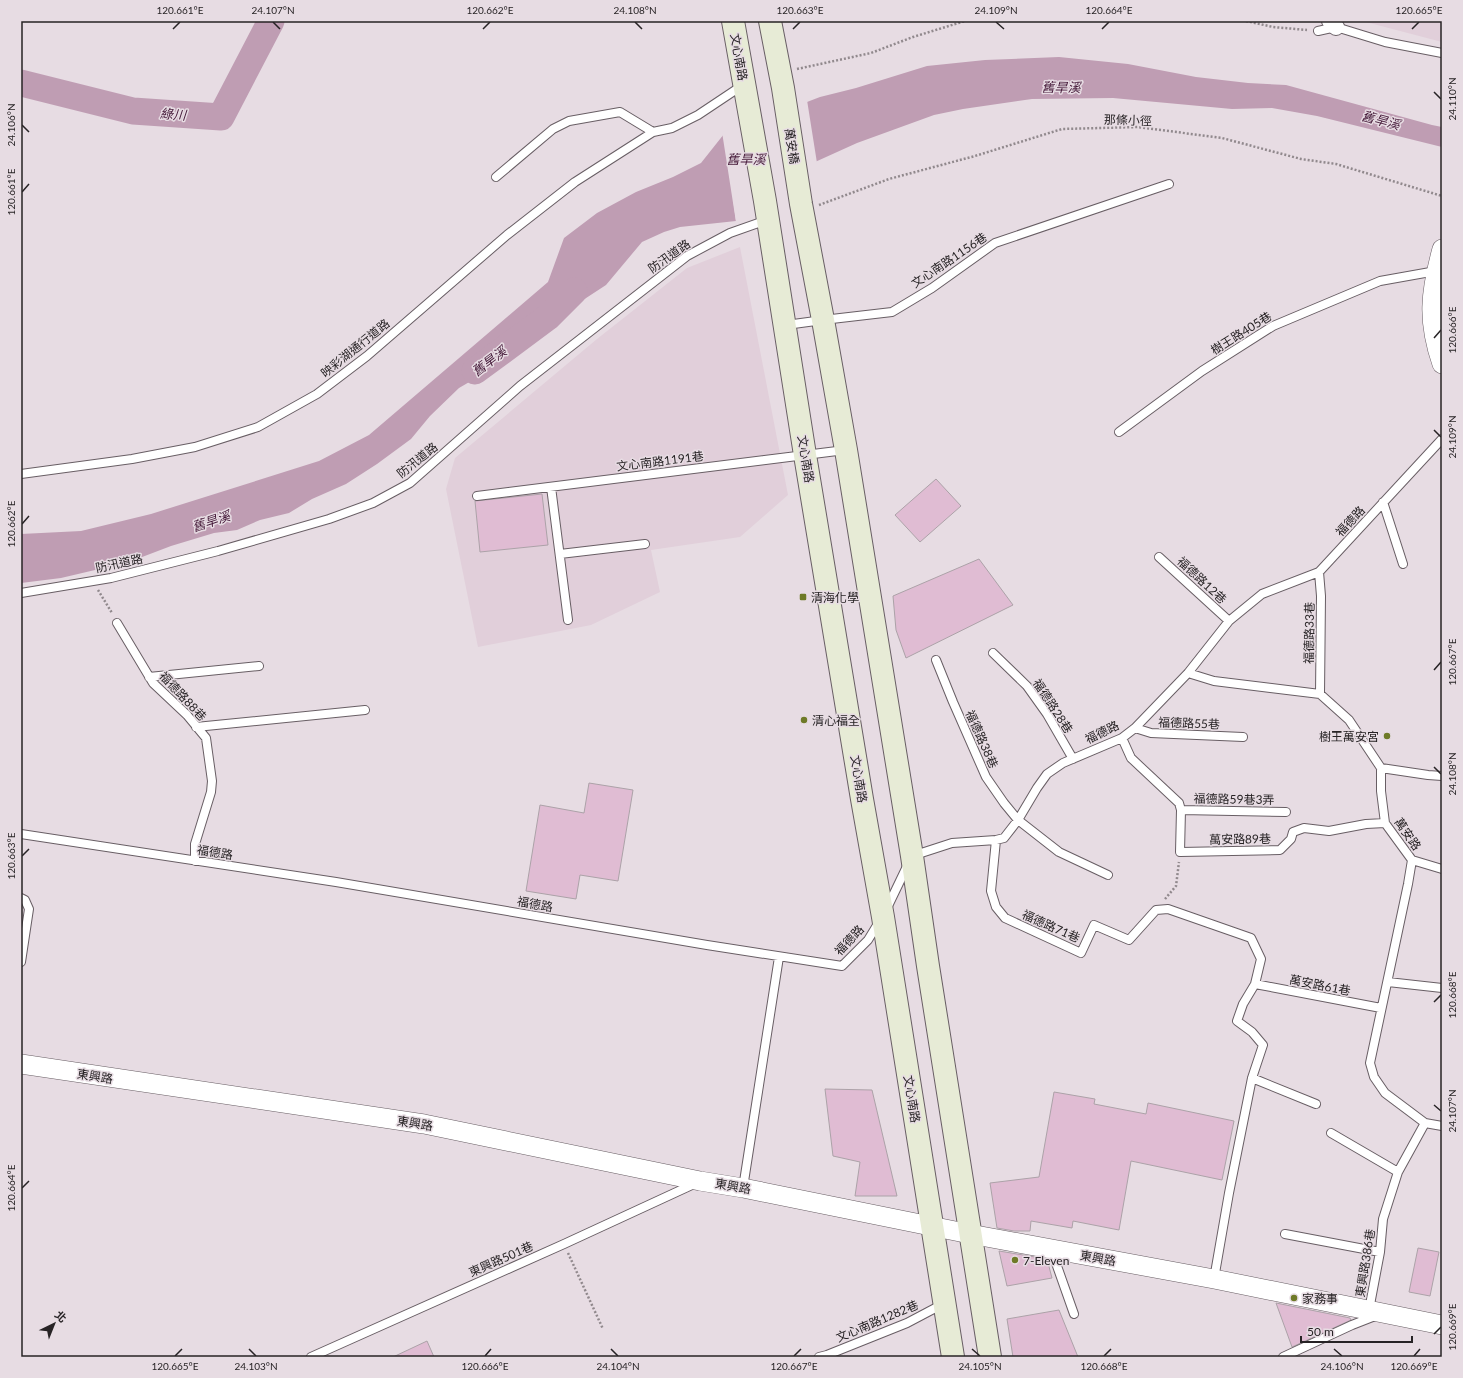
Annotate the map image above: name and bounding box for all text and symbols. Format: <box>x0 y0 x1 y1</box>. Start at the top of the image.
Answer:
text: 120.661°E <box>156 4 204 16</box>
text: 24.107°N <box>251 4 295 16</box>
text: 120.662°E <box>466 4 514 16</box>
text: 24.108°N <box>613 4 657 16</box>
text: 120.663°E <box>776 4 824 16</box>
text: 24.109°N <box>974 4 1018 16</box>
text: 120.664°E <box>1085 4 1133 16</box>
text: 120.665°E <box>1395 4 1443 16</box>
street label: 文心南路 <box>727 32 751 82</box>
text: 24.110°N <box>1446 77 1458 121</box>
water label: 舊旱溪 <box>1041 79 1083 95</box>
text: 24.106°N <box>5 103 17 147</box>
water label: 綠川 <box>159 105 189 123</box>
water label: 舊旱溪 <box>1360 107 1404 133</box>
street label: 那條小徑 <box>1104 112 1152 128</box>
street label: 萬安橋 <box>782 127 802 165</box>
water label: 舊旱溪 <box>726 151 767 167</box>
text: 120.661°E <box>5 168 17 216</box>
street label: 文心南路1156巷 <box>908 229 990 291</box>
street label: 防汛道路 <box>645 236 693 276</box>
text: 120.666°E <box>1446 306 1458 354</box>
street label: 樹王路405巷 <box>1208 308 1274 358</box>
street label: 映彩湖通行道路 <box>318 316 392 380</box>
water label: 舊旱溪 <box>469 342 511 379</box>
text: 24.109°N <box>1446 415 1458 459</box>
street label: 文心南路 <box>795 434 817 484</box>
street label: 防汛道路 <box>394 439 440 481</box>
street label: 文心南路1191巷 <box>615 448 705 474</box>
text: 120.662°E <box>5 500 17 548</box>
street label: 福德路 <box>1332 503 1368 539</box>
water label: 舊旱溪 <box>190 507 234 535</box>
street label: 防汛道路 <box>94 551 144 575</box>
street label: 福德路12巷 <box>1174 553 1230 607</box>
place label: 清海化學 <box>811 590 859 605</box>
marker: 清海化學 <box>798 592 808 602</box>
street label: 福德路33巷 <box>1301 602 1317 664</box>
text: 120.667°E <box>1446 638 1458 686</box>
street label: 福德路88巷 <box>156 668 210 724</box>
street label: 福德路28巷 <box>1030 676 1076 736</box>
street label: 福德路38巷 <box>963 708 1001 770</box>
place label: 清心福全 <box>812 713 860 728</box>
street label: 福德路55巷 <box>1158 714 1220 732</box>
marker: 清心福全 <box>799 715 809 725</box>
street label: 福德路 <box>1083 717 1121 747</box>
place label: 樹王萬安宮 <box>1319 729 1379 744</box>
marker: 樹王萬安宮 <box>1382 731 1392 741</box>
text: 24.108°N <box>1446 752 1458 796</box>
street label: 文心南路 <box>848 754 870 804</box>
street label: 福德路59巷3弄 <box>1193 791 1275 807</box>
street label: 萬安路 <box>1392 815 1424 853</box>
street label: 萬安路89巷 <box>1209 831 1271 847</box>
text: 120.663°E <box>5 832 17 880</box>
street label: 福德路 <box>196 842 234 862</box>
street label: 福德路 <box>516 893 554 915</box>
street label: 福德路71巷 <box>1020 907 1082 945</box>
street label: 福德路 <box>831 922 867 958</box>
text: 120.668°E <box>1446 971 1458 1019</box>
street label: 萬安路61巷 <box>1288 972 1352 998</box>
street label: 東興路 <box>76 1066 114 1086</box>
street label: 文心南路 <box>901 1074 923 1124</box>
text: 24.107°N <box>1446 1089 1458 1133</box>
street label: 東興路 <box>396 1113 434 1133</box>
text: 120.664°E <box>5 1164 17 1212</box>
street label: 東興路 <box>714 1175 752 1197</box>
street label: 東興路386巷 <box>1352 1228 1378 1298</box>
street label: 東興路501巷 <box>466 1238 536 1280</box>
street label: 東興路 <box>1079 1247 1117 1269</box>
place label: 7-Eleven <box>1023 1253 1069 1268</box>
marker: 7-Eleven <box>1010 1255 1020 1265</box>
place label: 家務事 <box>1302 1291 1338 1306</box>
marker: 家務事 <box>1289 1293 1299 1303</box>
street label: 文心南路1282巷 <box>834 1297 920 1345</box>
text: 120.669°E <box>1446 1303 1458 1351</box>
north arrow <box>34 1304 74 1344</box>
text: 北 <box>53 1308 70 1325</box>
scale bar <box>1301 1318 1412 1344</box>
text: 50 m <box>1307 1324 1334 1339</box>
text: 120.665°E <box>151 1360 199 1372</box>
text: 24.103°N <box>234 1360 278 1372</box>
text: 120.666°E <box>461 1360 509 1372</box>
text: 24.104°N <box>596 1360 640 1372</box>
text: 120.667°E <box>770 1360 818 1372</box>
text: 24.105°N <box>958 1360 1002 1372</box>
text: 120.668°E <box>1080 1360 1128 1372</box>
text: 24.106°N <box>1320 1360 1364 1372</box>
text: 120.669°E <box>1390 1360 1438 1372</box>

